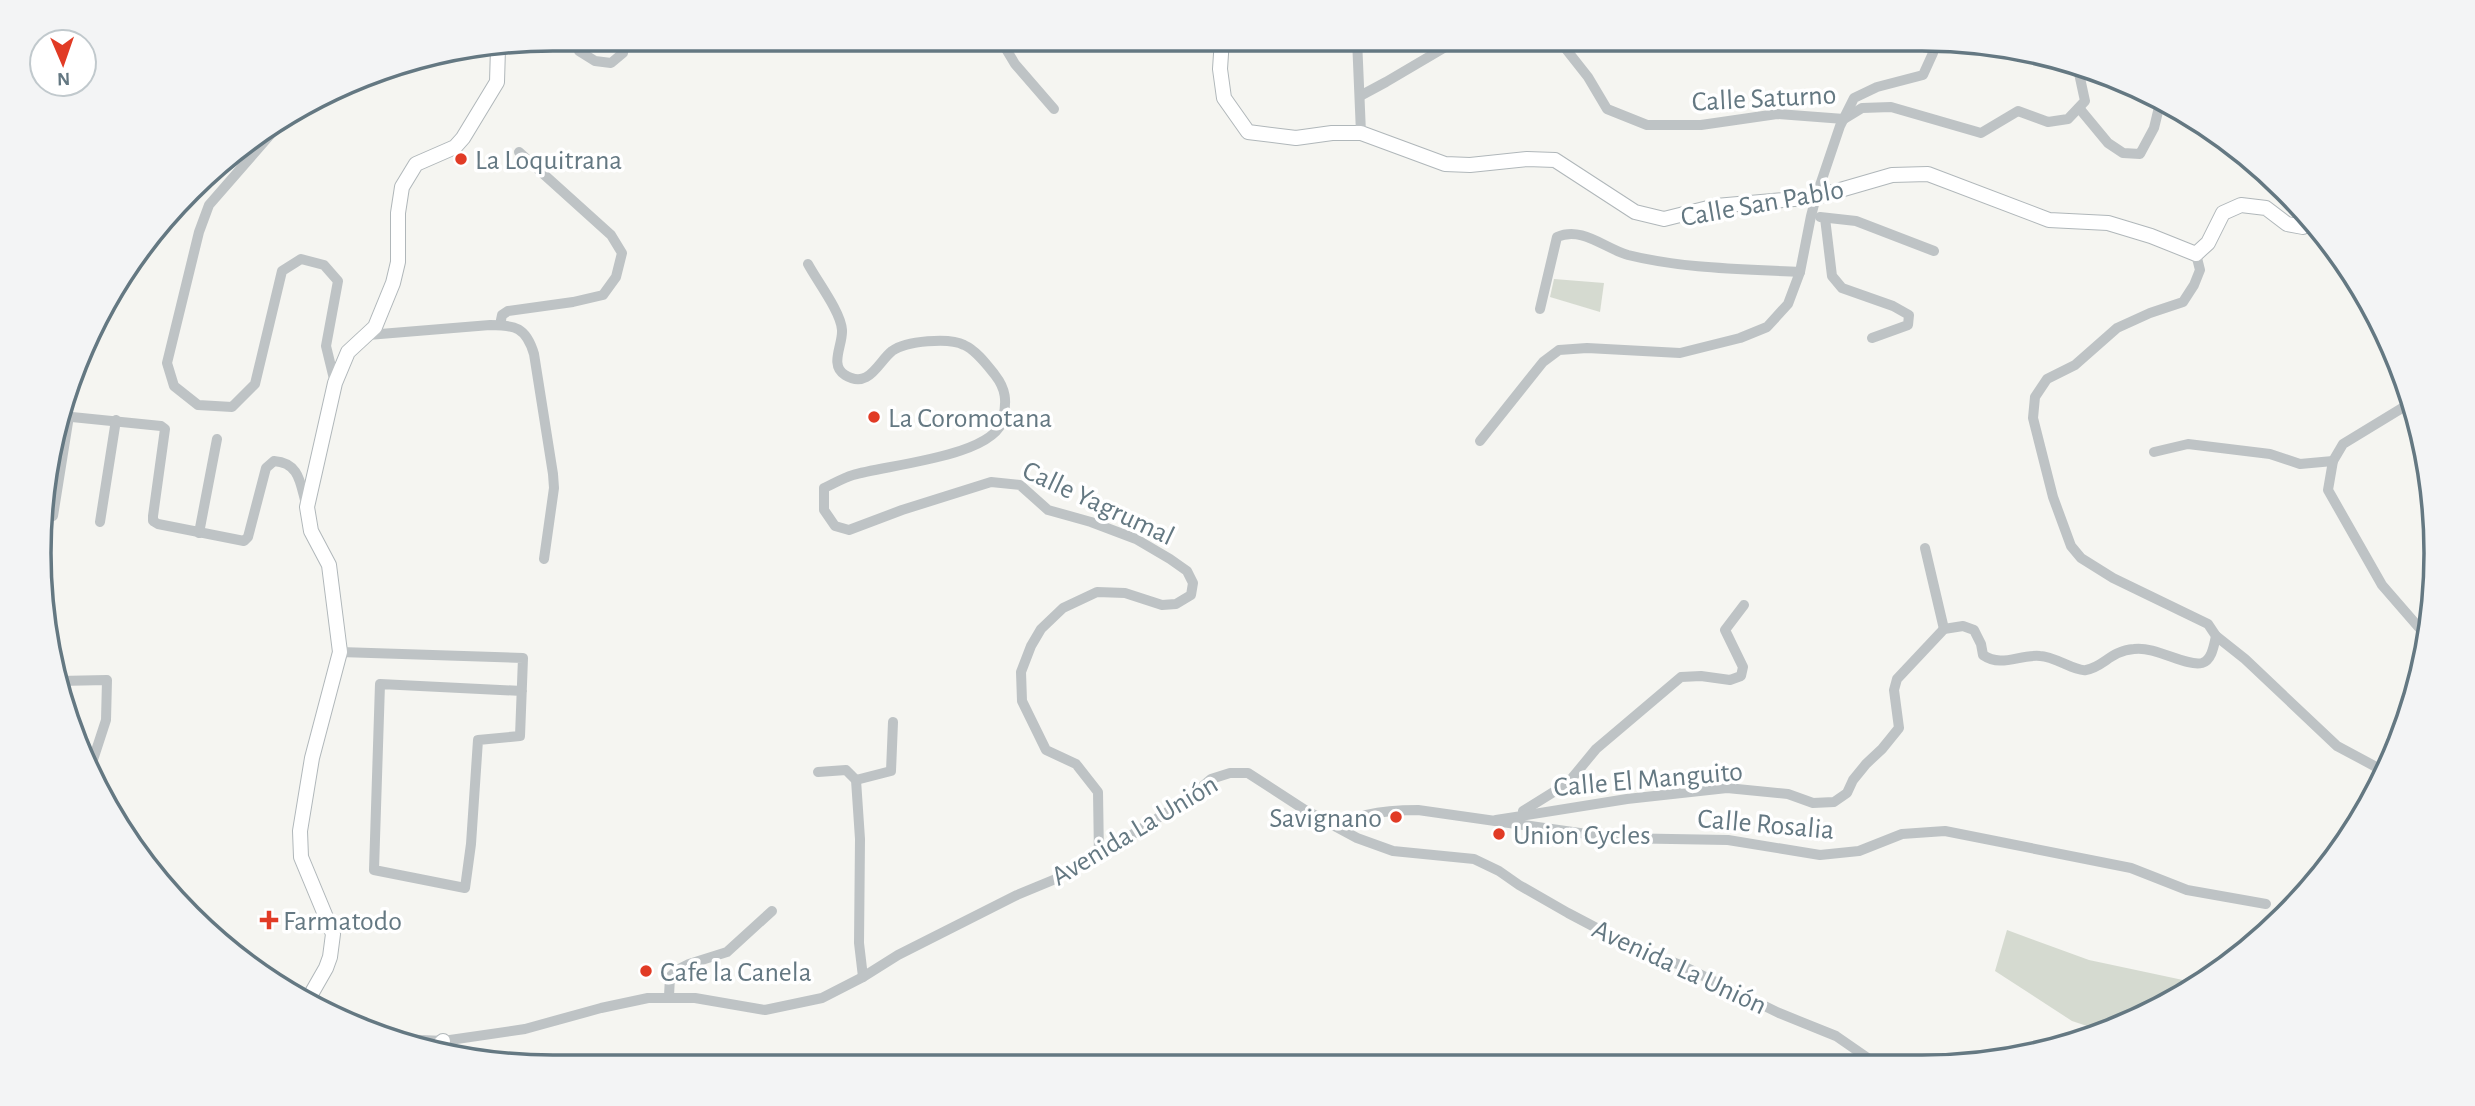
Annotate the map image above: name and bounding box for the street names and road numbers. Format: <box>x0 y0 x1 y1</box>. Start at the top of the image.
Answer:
street label: Calle Saturno <box>1691 81 1837 117</box>
street label: Calle San Pablo <box>1679 176 1846 232</box>
street label: Calle Yagrumal <box>1018 457 1178 551</box>
street label: Calle El Manguito <box>1552 758 1744 802</box>
street label: Avenida La Unión <box>1047 770 1223 891</box>
street label: Calle Rosalia <box>1696 805 1835 845</box>
street label: Avenida La Unión <box>1588 915 1771 1020</box>

